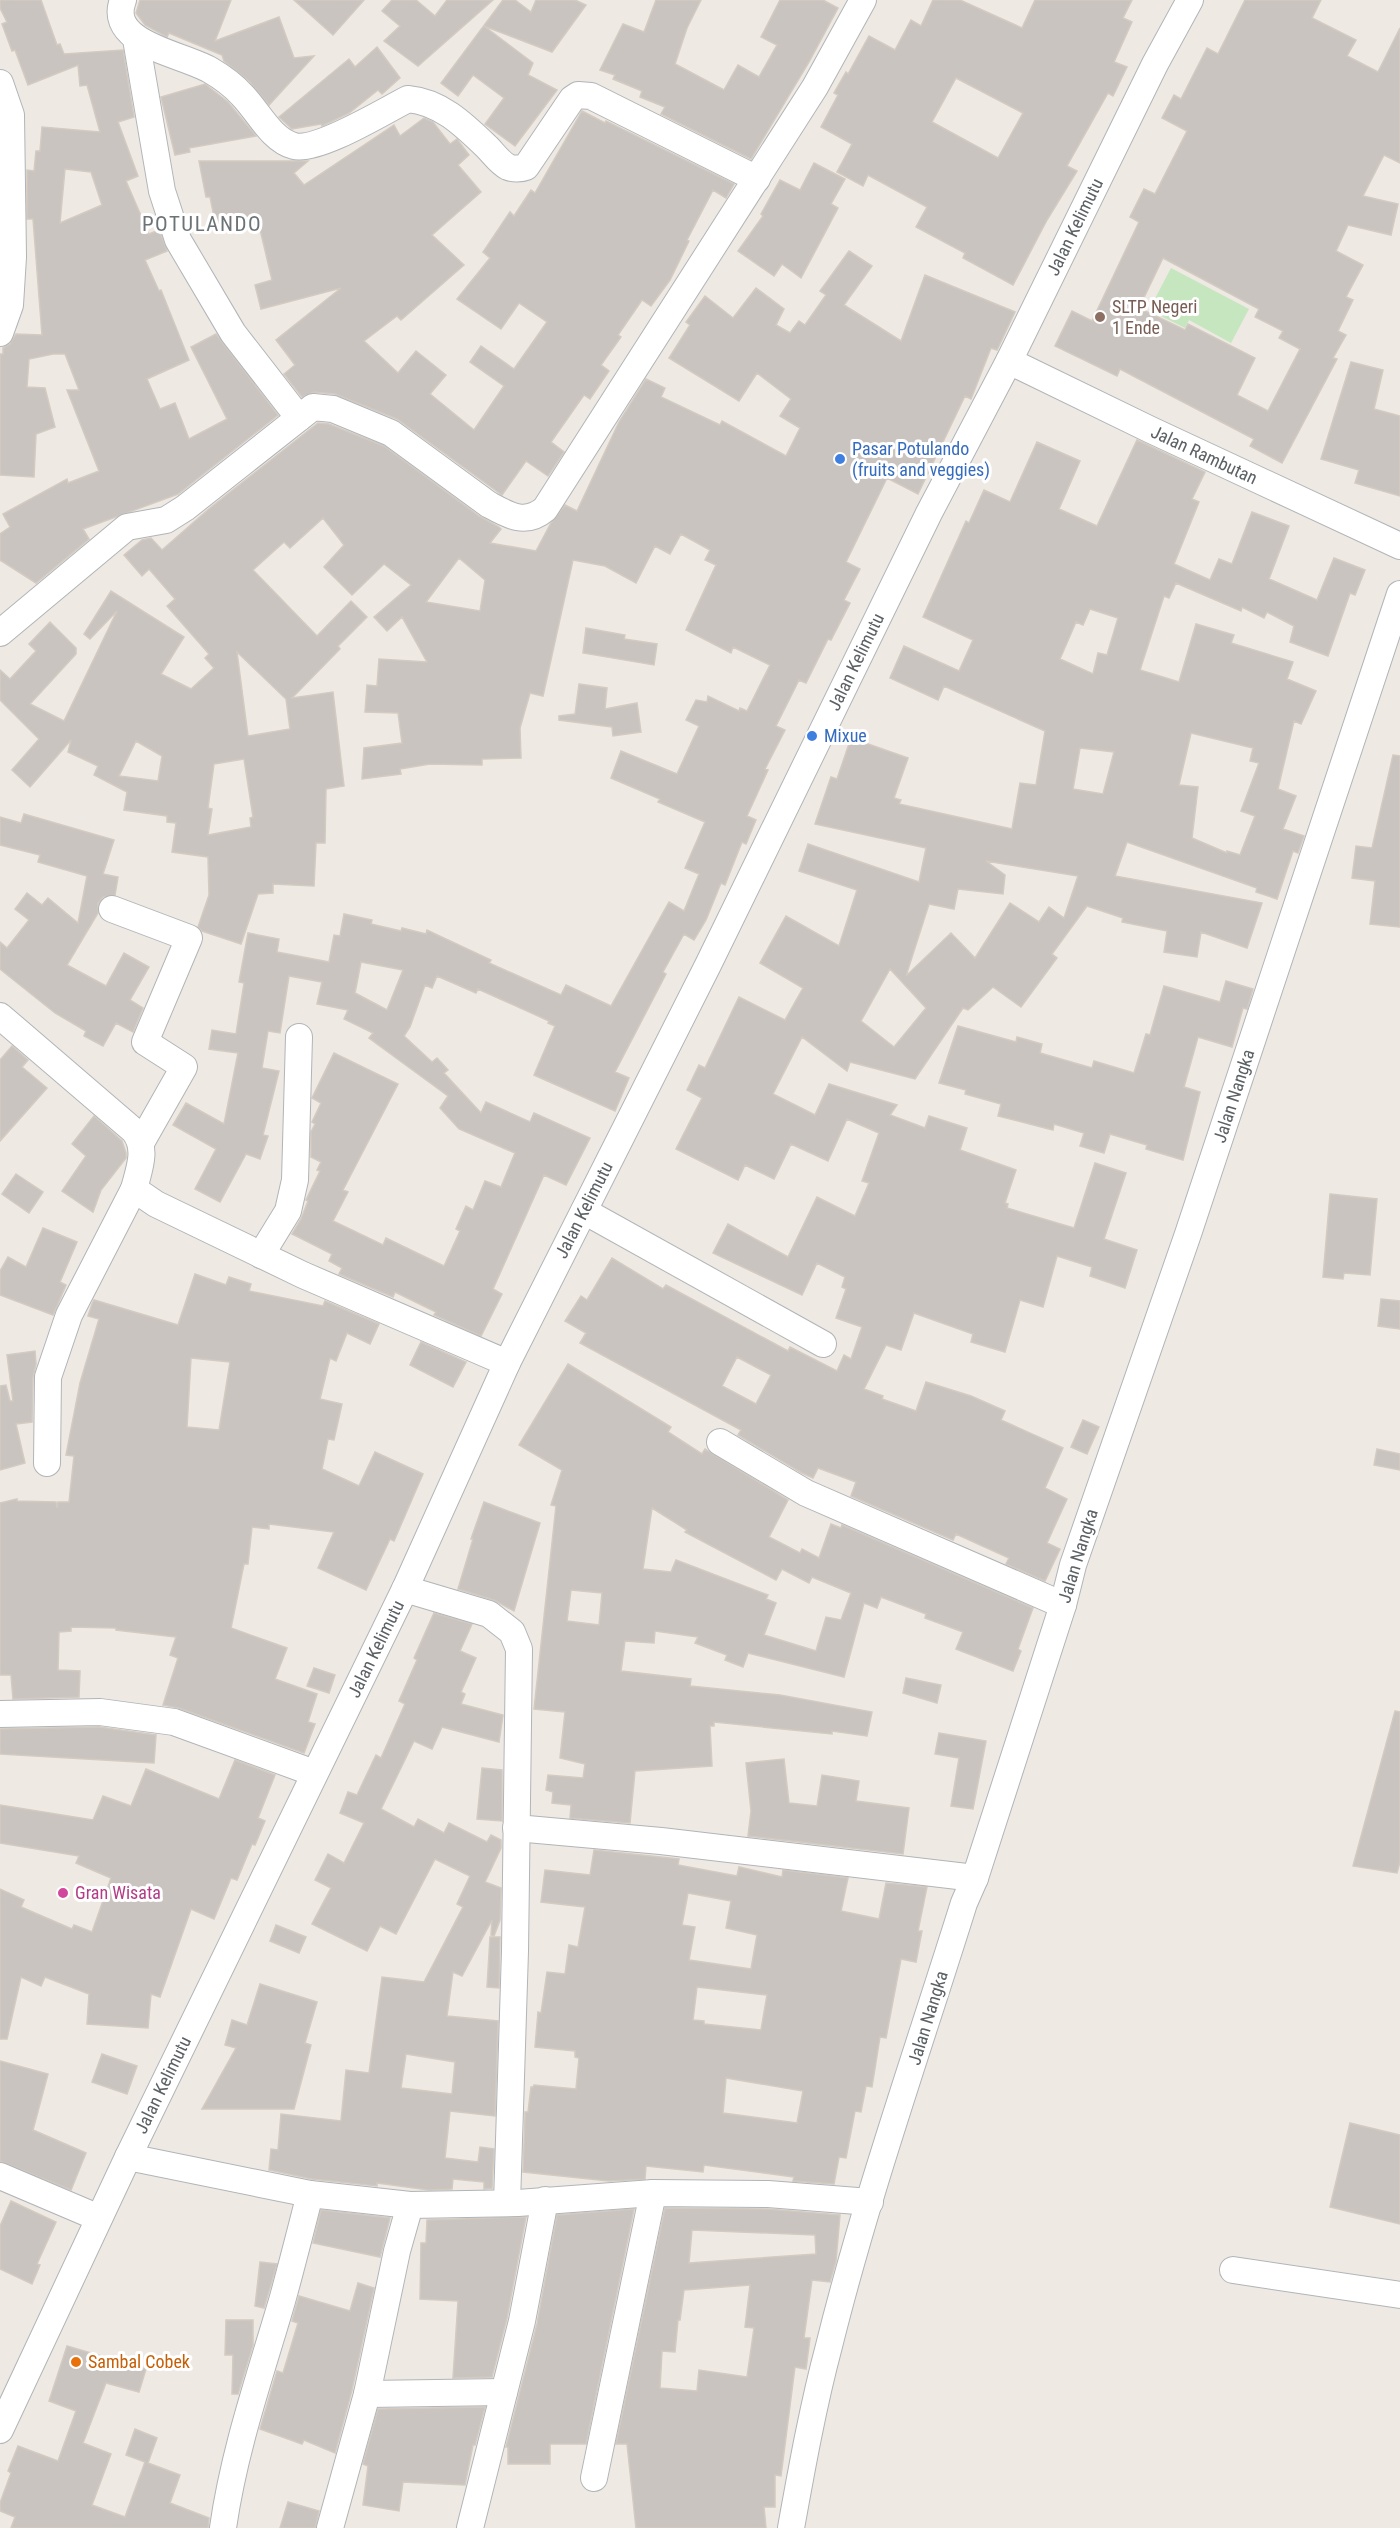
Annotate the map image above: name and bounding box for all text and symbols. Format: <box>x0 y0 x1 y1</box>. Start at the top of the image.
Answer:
street label: Jalan Kelimutu <box>1042 175 1107 279</box>
district label: POTULANDO <box>142 212 262 236</box>
place label: SLTP Negeri 1 Ende <box>1112 296 1197 338</box>
marker: SLTP Negeri 1 Ende <box>1093 310 1107 324</box>
street label: Jalan Rambutan <box>1148 421 1261 488</box>
place label: Pasar Potulando (fruits and veggies) <box>852 438 990 481</box>
marker: Pasar Potulando (fruits and veggies) <box>833 452 847 466</box>
street label: Jalan Kelimutu <box>823 610 888 714</box>
place label: Mixue <box>824 725 867 746</box>
marker: Mixue <box>805 729 819 743</box>
street label: Jalan Nangka <box>1209 1046 1259 1145</box>
street label: Jalan Kelimutu <box>550 1158 617 1262</box>
street label: Jalan Nangka <box>1053 1506 1102 1605</box>
street label: Jalan Kelimutu <box>343 1597 408 1701</box>
place label: Gran Wisata <box>75 1882 161 1903</box>
marker: Gran Wisata <box>56 1886 70 1900</box>
street label: Jalan Nangka <box>903 1968 952 2067</box>
street label: Jalan Kelimutu <box>130 2033 195 2137</box>
place label: Sambal Cobek <box>88 2351 190 2372</box>
marker: Sambal Cobek <box>69 2355 83 2369</box>

